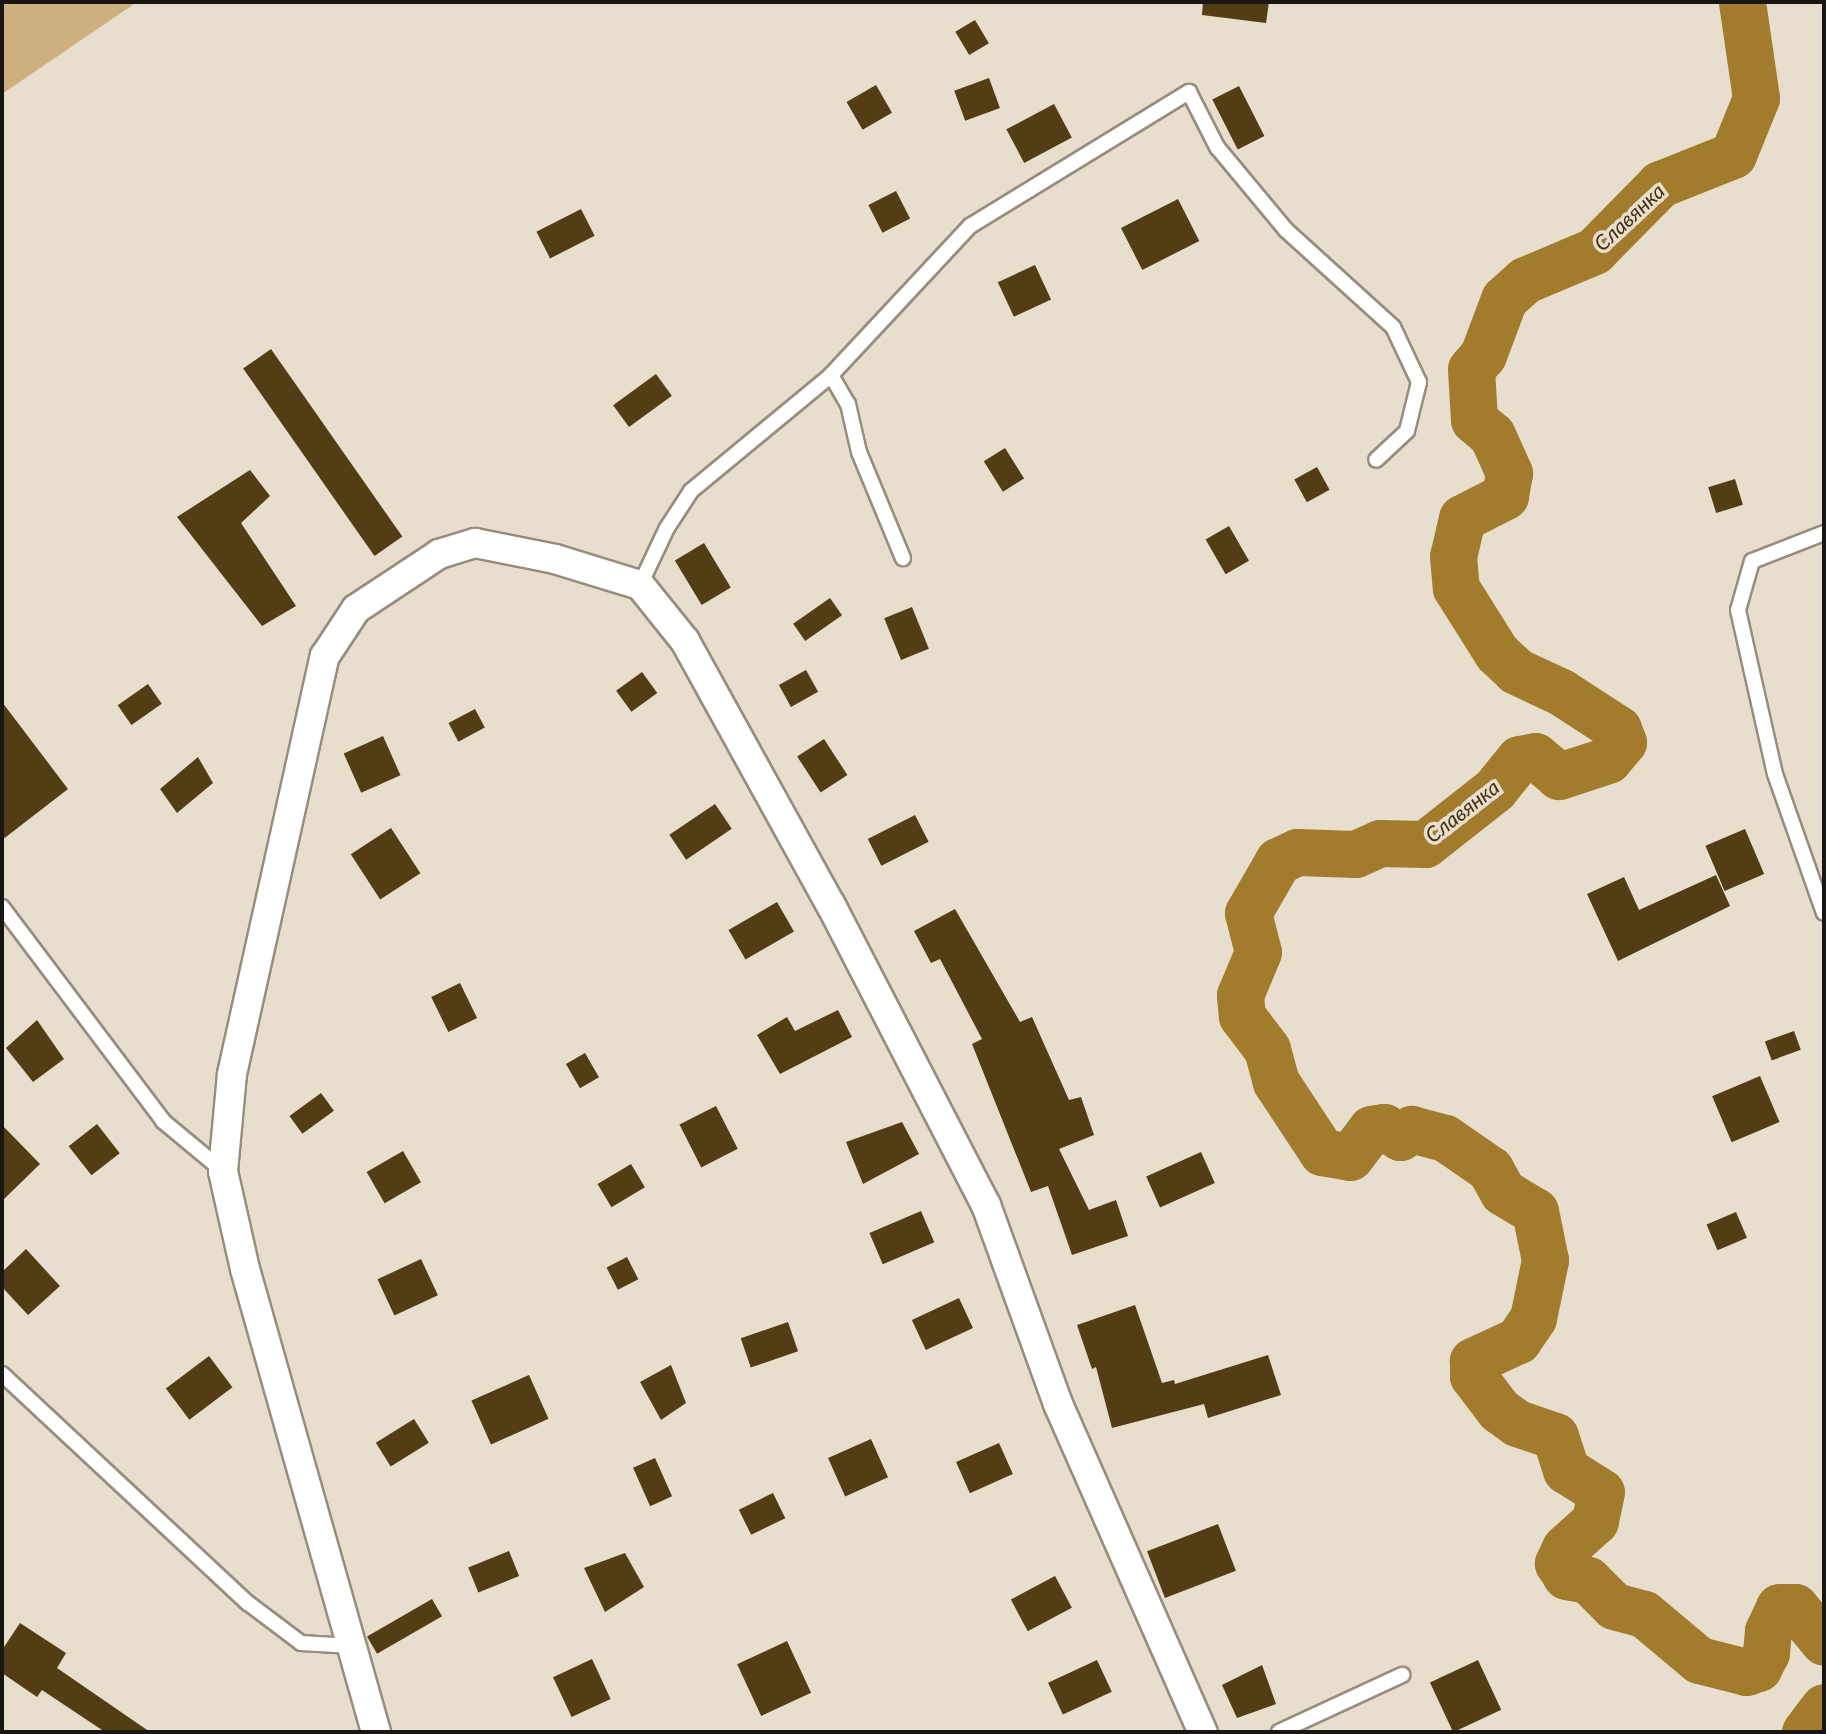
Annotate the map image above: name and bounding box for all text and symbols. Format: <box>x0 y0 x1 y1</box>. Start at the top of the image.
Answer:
water label: Славянка <box>1589 178 1669 256</box>
water label: Славянка <box>1420 774 1504 848</box>

